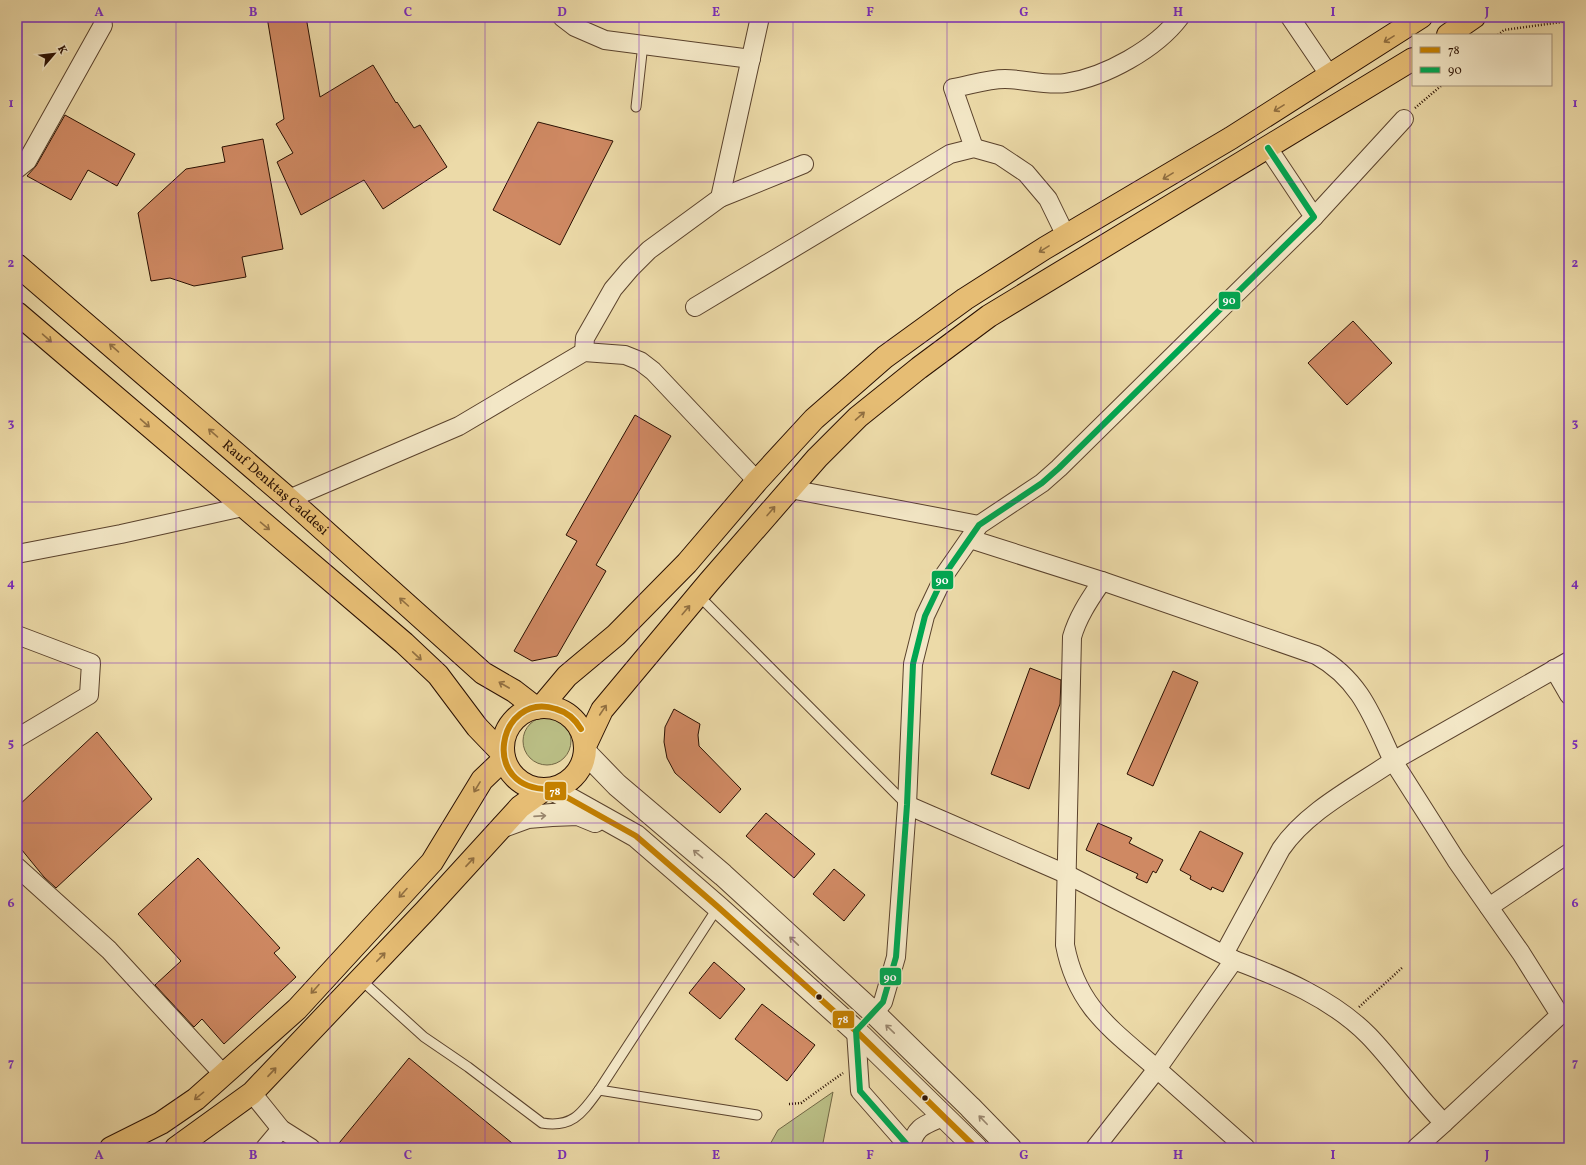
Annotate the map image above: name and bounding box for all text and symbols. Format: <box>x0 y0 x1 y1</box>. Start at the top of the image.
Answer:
text: A <box>94 4 104 22</box>
text: B <box>249 4 258 22</box>
text: C <box>404 4 412 22</box>
text: D <box>557 4 567 22</box>
text: E <box>712 4 720 22</box>
text: F <box>866 4 874 22</box>
text: G <box>1019 4 1029 22</box>
text: H <box>1173 4 1183 22</box>
text: I <box>1331 4 1336 22</box>
text: J <box>1484 4 1490 22</box>
north arrow <box>34 34 74 74</box>
legend <box>1412 34 1552 86</box>
one-way arrow <box>1383 35 1395 43</box>
text: K <box>53 43 70 57</box>
text: 78 <box>1448 43 1460 59</box>
text: 90 <box>1448 63 1462 79</box>
text: 1 <box>8 95 14 113</box>
text: 1 <box>1572 95 1578 113</box>
one-way arrow <box>1274 104 1285 112</box>
one-way arrow <box>1162 172 1174 180</box>
one-way arrow <box>1038 245 1050 253</box>
text: 2 <box>8 255 15 273</box>
text: 2 <box>1572 255 1579 273</box>
line badge: 90 <box>1218 291 1241 310</box>
text: 90 <box>1223 294 1236 309</box>
one-way arrow <box>41 334 52 343</box>
one-way arrow <box>109 344 119 353</box>
one-way arrow <box>854 412 865 421</box>
text: 3 <box>8 415 15 433</box>
text: 3 <box>1572 415 1579 433</box>
one-way arrow <box>140 419 151 428</box>
one-way arrow <box>207 428 218 437</box>
street label: Rauf Denktaş Caddesi <box>218 436 333 540</box>
one-way arrow <box>766 506 775 516</box>
one-way arrow <box>260 521 271 530</box>
line badge: 90 <box>931 570 954 590</box>
text: 90 <box>936 574 949 589</box>
text: 4 <box>7 575 15 593</box>
text: 4 <box>1571 575 1579 593</box>
one-way arrow <box>399 598 410 607</box>
one-way arrow <box>682 604 691 615</box>
one-way arrow <box>412 651 423 660</box>
one-way arrow <box>498 680 510 688</box>
one-way arrow <box>599 705 607 716</box>
text: 5 <box>8 735 14 753</box>
text: 5 <box>1572 735 1578 753</box>
one-way arrow <box>473 781 481 793</box>
line badge: 78 <box>544 781 567 801</box>
text: 78 <box>549 785 561 800</box>
one-way arrow <box>533 812 546 819</box>
one-way arrow <box>692 849 703 858</box>
one-way arrow <box>465 857 474 868</box>
one-way arrow <box>398 888 408 898</box>
text: 6 <box>7 895 15 913</box>
text: 6 <box>1571 895 1579 913</box>
one-way arrow <box>789 936 800 945</box>
one-way arrow <box>376 952 386 962</box>
line badge: 90 <box>879 967 902 986</box>
text: 90 <box>884 971 897 986</box>
one-way arrow <box>311 984 320 994</box>
unlabelled marker <box>814 992 824 1002</box>
line badge: 78 <box>832 1010 855 1029</box>
text: 78 <box>837 1013 849 1028</box>
one-way arrow <box>885 1024 895 1034</box>
text: 7 <box>8 1055 14 1073</box>
text: 7 <box>1572 1055 1578 1073</box>
one-way arrow <box>267 1067 277 1077</box>
one-way arrow <box>194 1091 204 1100</box>
unlabelled marker <box>920 1093 930 1103</box>
one-way arrow <box>978 1115 988 1125</box>
text: A <box>94 1147 104 1165</box>
text: B <box>249 1147 258 1165</box>
text: C <box>404 1147 412 1165</box>
text: D <box>557 1147 567 1165</box>
text: E <box>712 1147 720 1165</box>
text: F <box>866 1147 874 1165</box>
text: G <box>1019 1147 1029 1165</box>
text: H <box>1173 1147 1183 1165</box>
text: I <box>1331 1147 1336 1165</box>
text: J <box>1484 1147 1490 1165</box>

